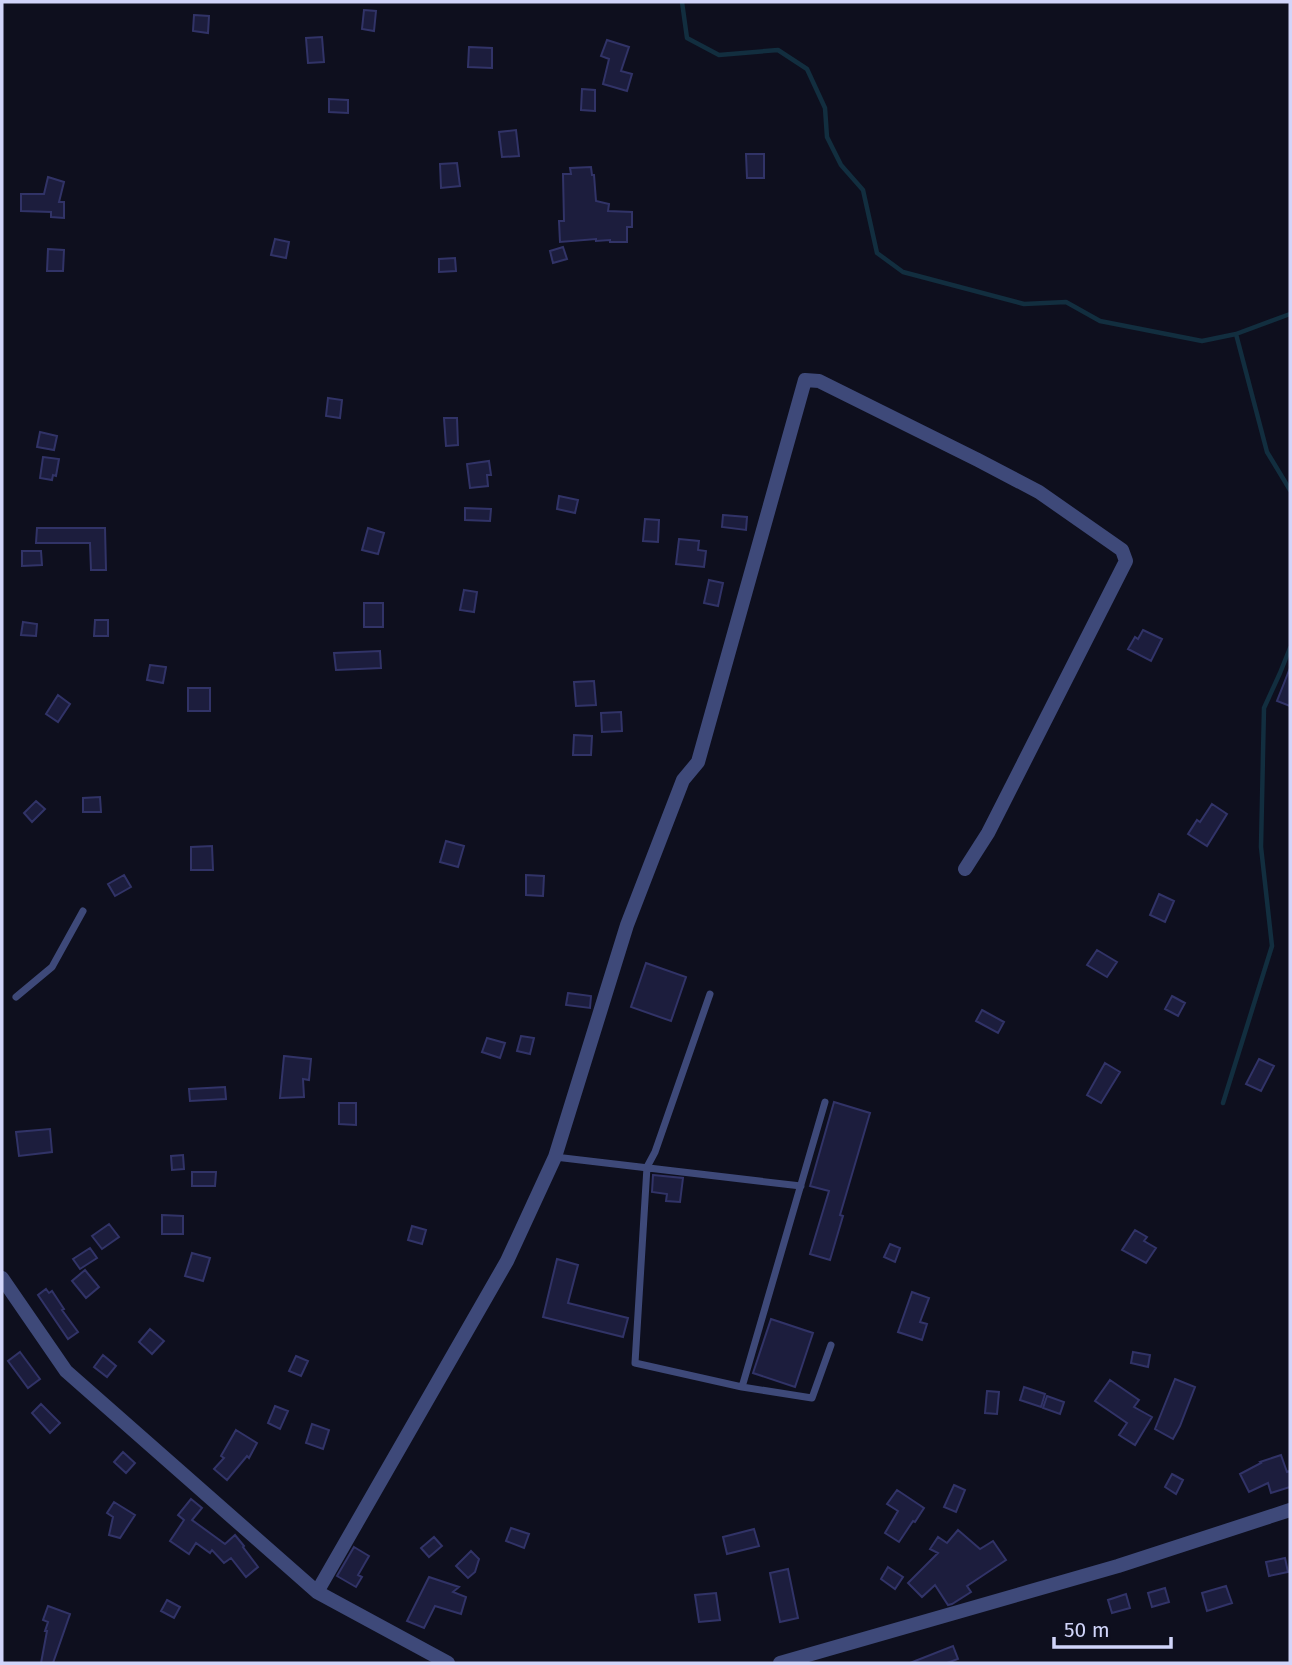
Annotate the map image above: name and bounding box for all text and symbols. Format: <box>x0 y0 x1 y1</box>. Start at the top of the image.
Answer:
scale bar <box>1054 1606 1171 1650</box>
text: 50 m <box>1064 1617 1110 1643</box>

